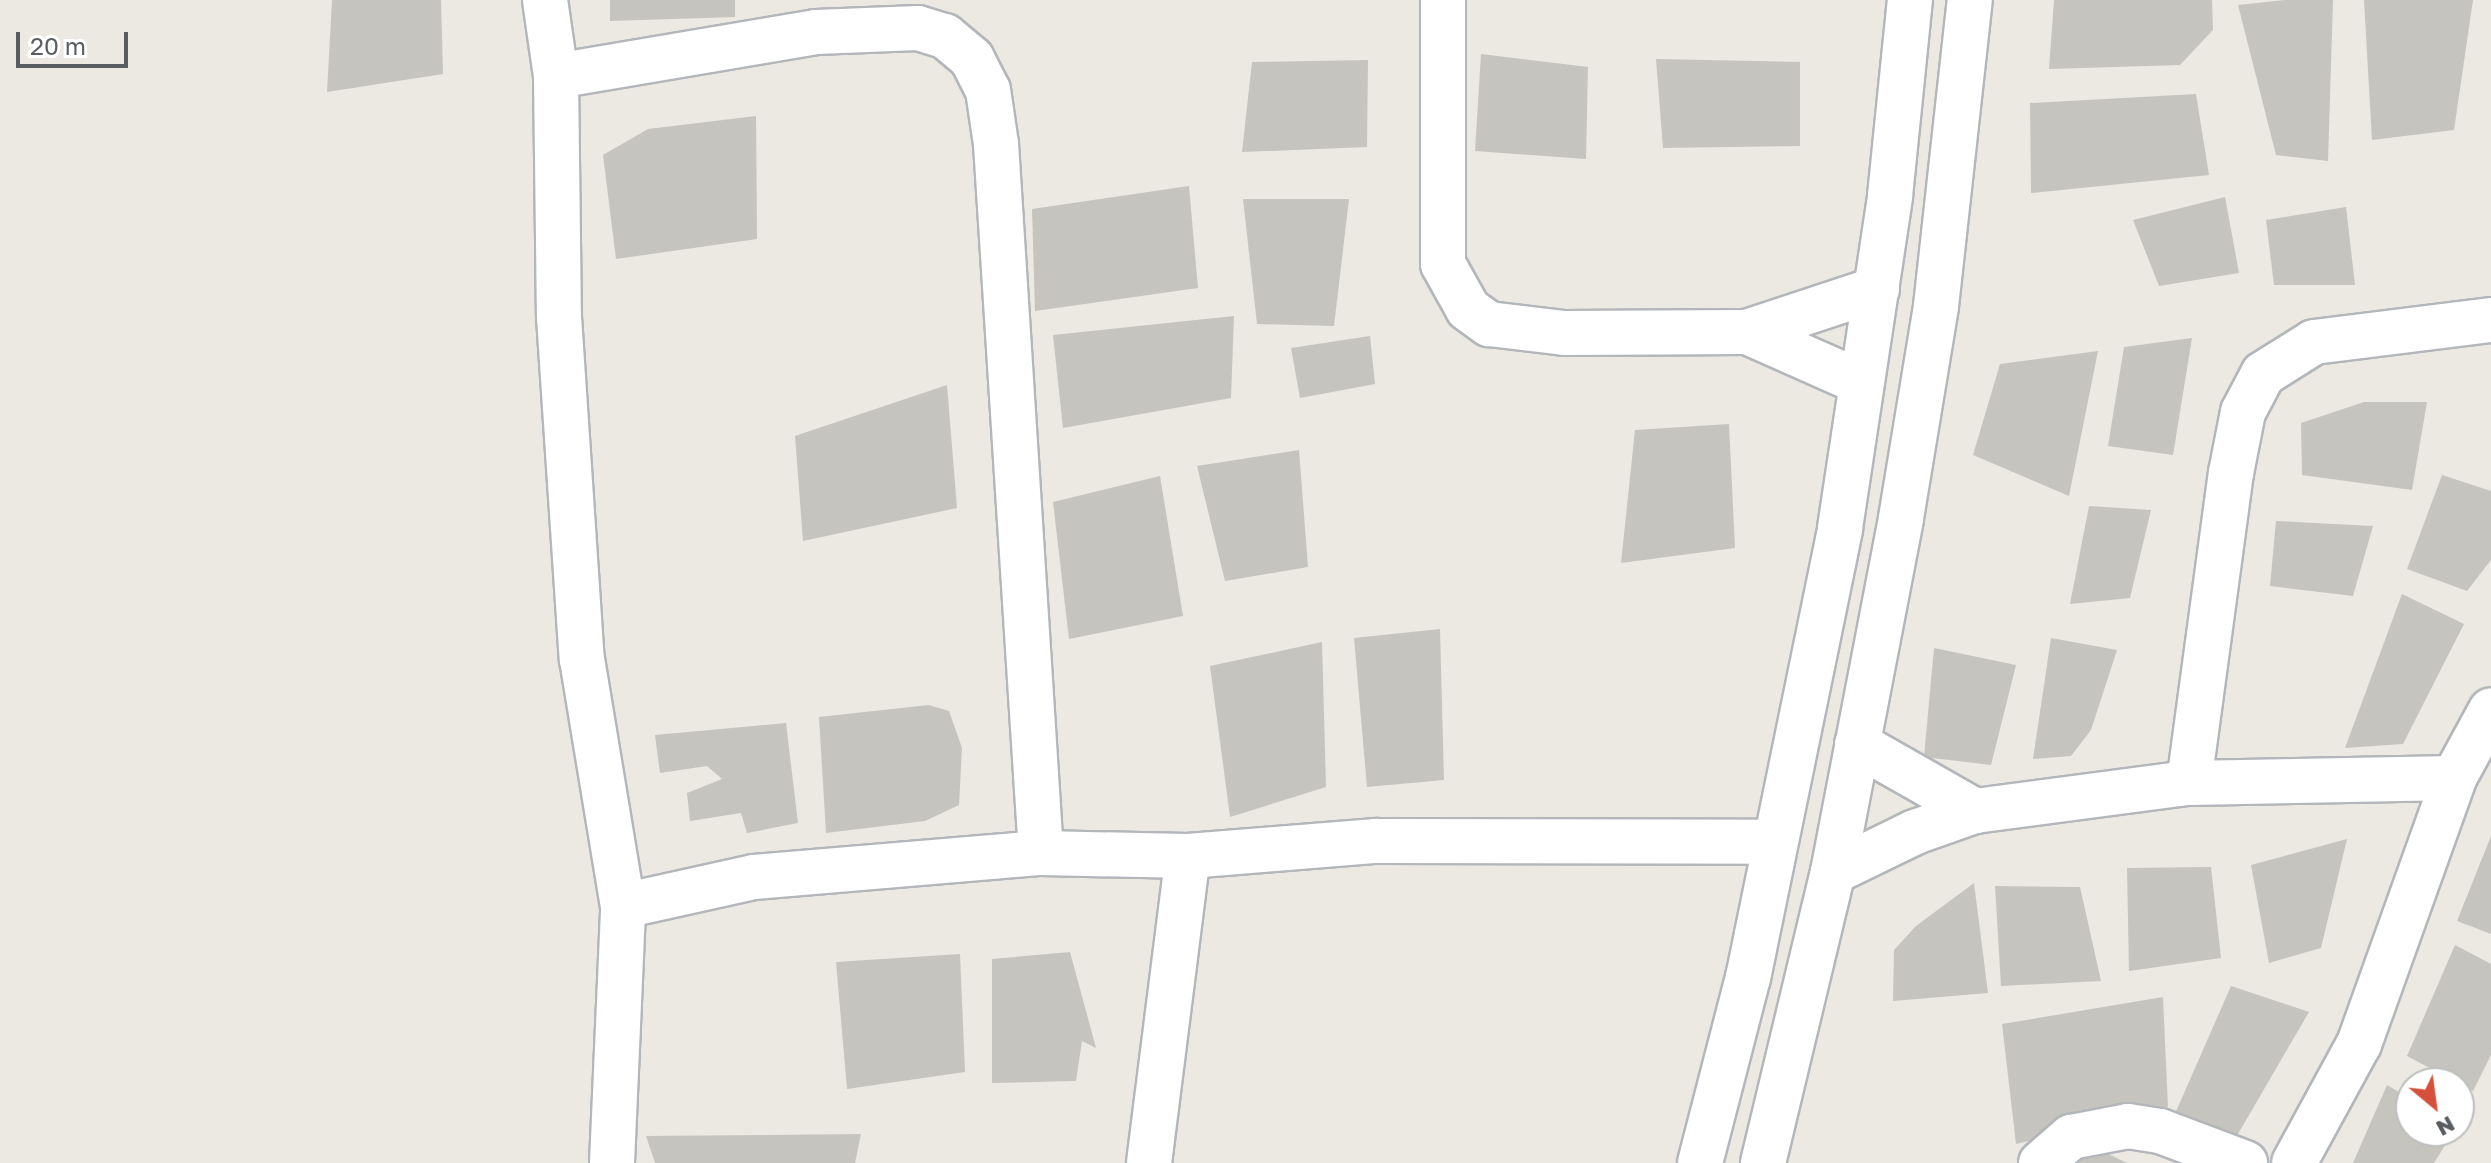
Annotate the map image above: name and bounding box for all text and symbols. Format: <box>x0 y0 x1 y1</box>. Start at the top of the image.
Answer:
scale bar <box>20 16 132 66</box>
text: 20 m <box>30 31 86 60</box>
north arrow <box>2395 1067 2475 1147</box>
text: N <box>2432 1111 2460 1143</box>

